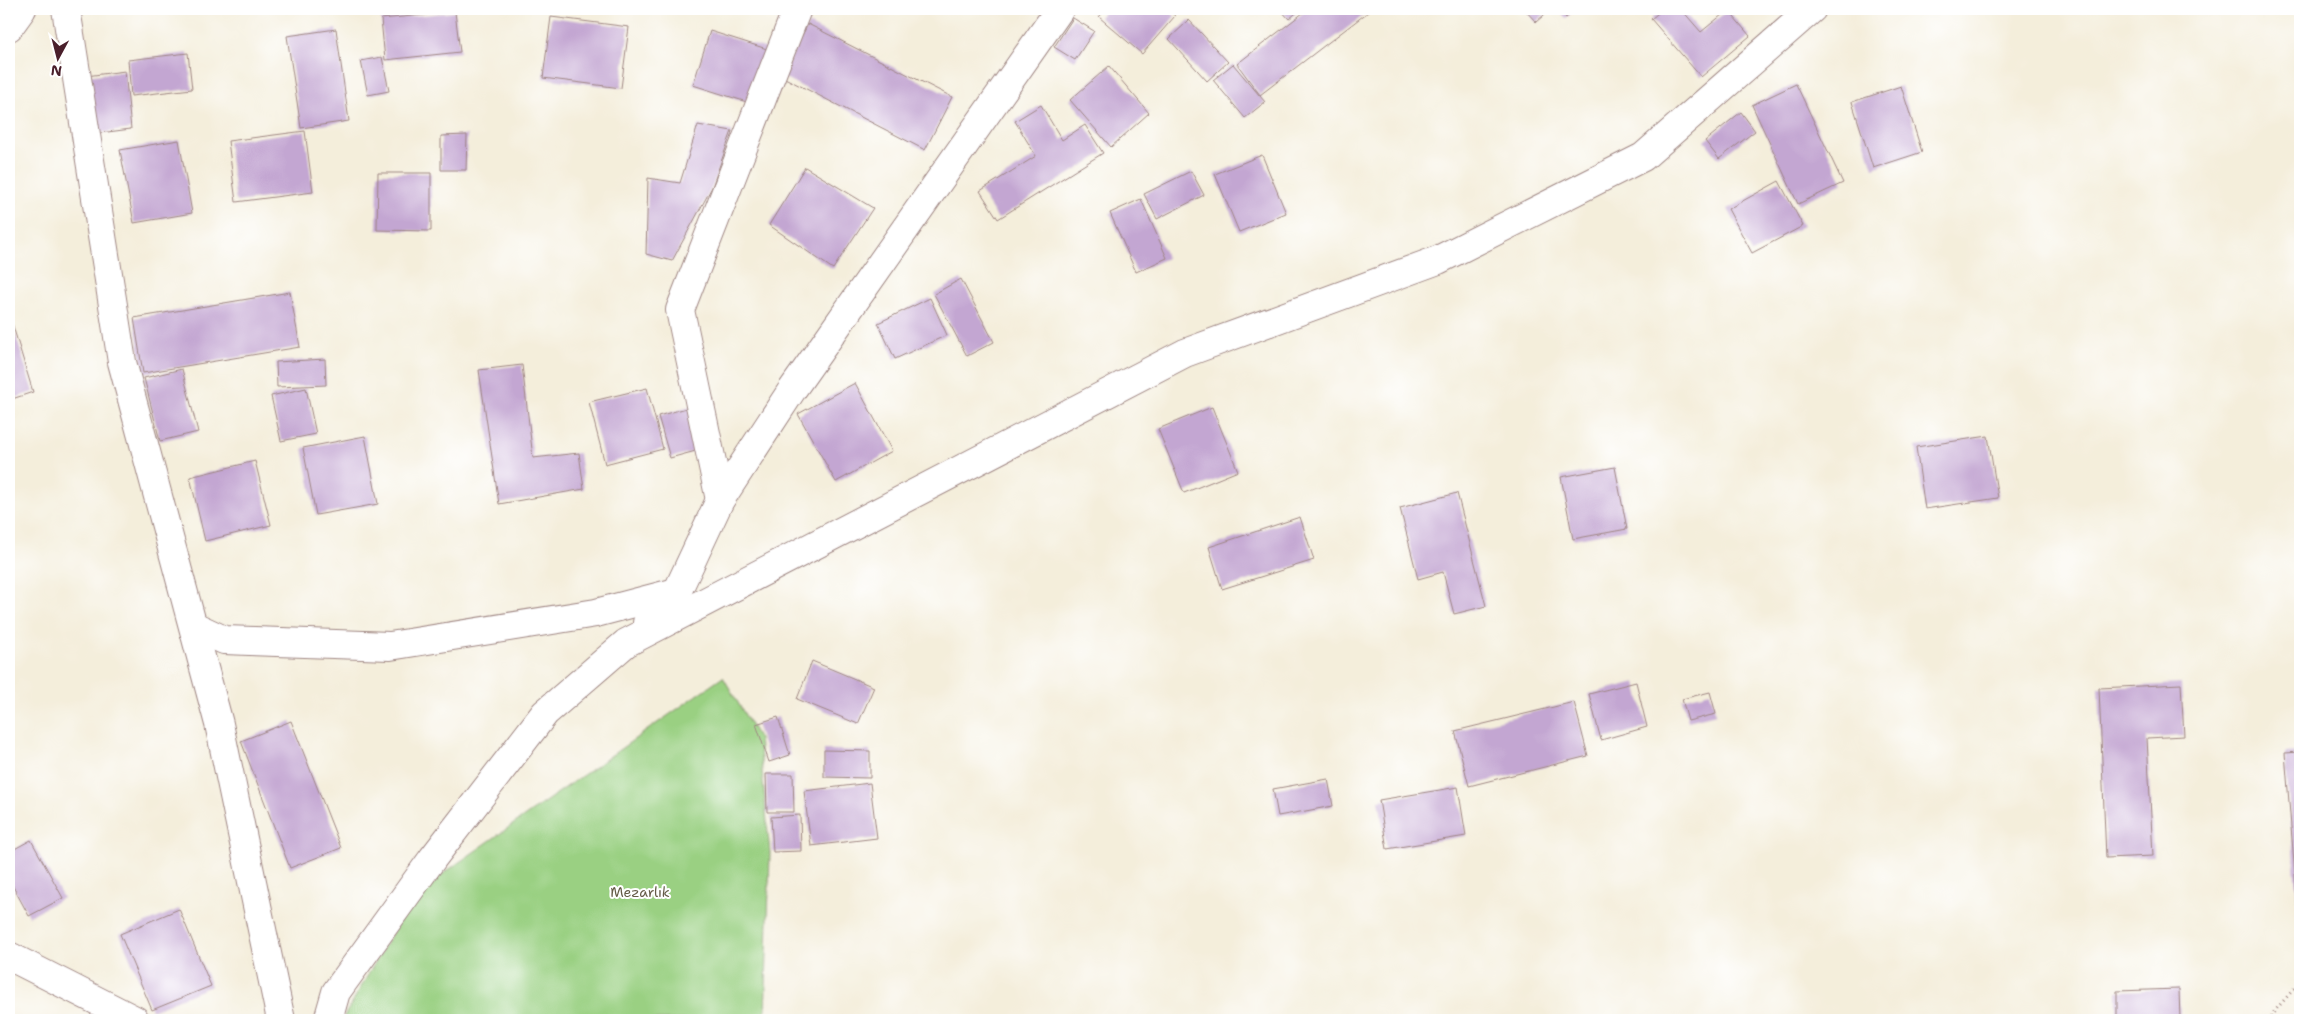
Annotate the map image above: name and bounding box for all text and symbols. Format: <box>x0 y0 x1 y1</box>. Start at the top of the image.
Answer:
north arrow <box>32 32 82 82</box>
text: N <box>50 61 63 81</box>
park label: Mezarlık <box>610 883 670 901</box>

